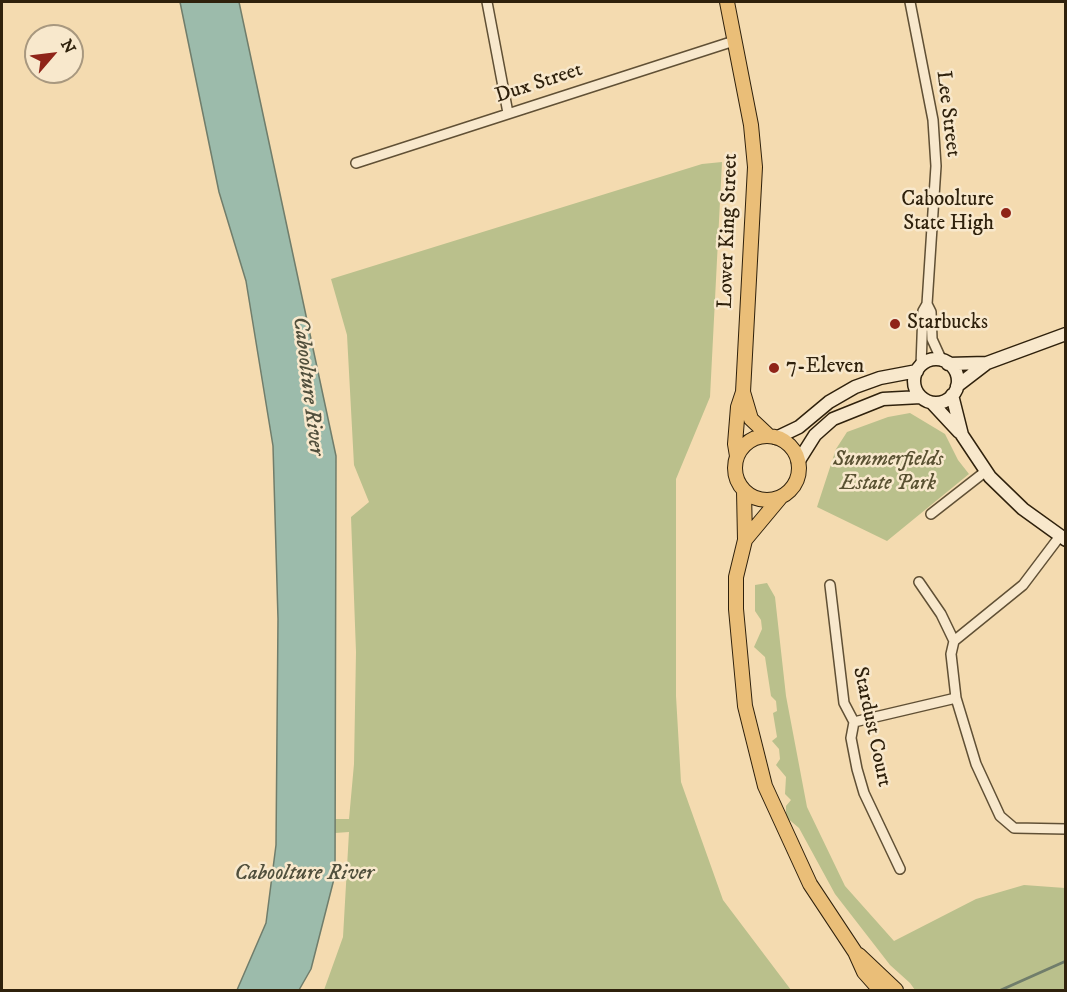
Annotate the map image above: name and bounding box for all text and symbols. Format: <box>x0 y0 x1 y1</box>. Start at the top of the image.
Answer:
north arrow <box>24 24 84 84</box>
text: N <box>56 36 80 57</box>
street label: Dux Street <box>492 58 586 110</box>
street label: Lee Street <box>929 69 965 159</box>
street label: Lower King Street <box>714 153 744 309</box>
place label: Caboolture State High <box>901 188 994 238</box>
marker: Caboolture State High <box>999 206 1013 220</box>
place label: Starbucks <box>907 311 988 337</box>
water label: Caboolture River <box>285 315 329 457</box>
marker: Starbucks <box>888 317 902 331</box>
place label: 7-Eleven <box>786 355 864 381</box>
marker: 7-Eleven <box>767 361 781 375</box>
park label: Summerfields Estate Park <box>833 448 943 498</box>
street label: Stardust Court <box>846 665 896 789</box>
water label: Caboolture River <box>234 861 374 887</box>

